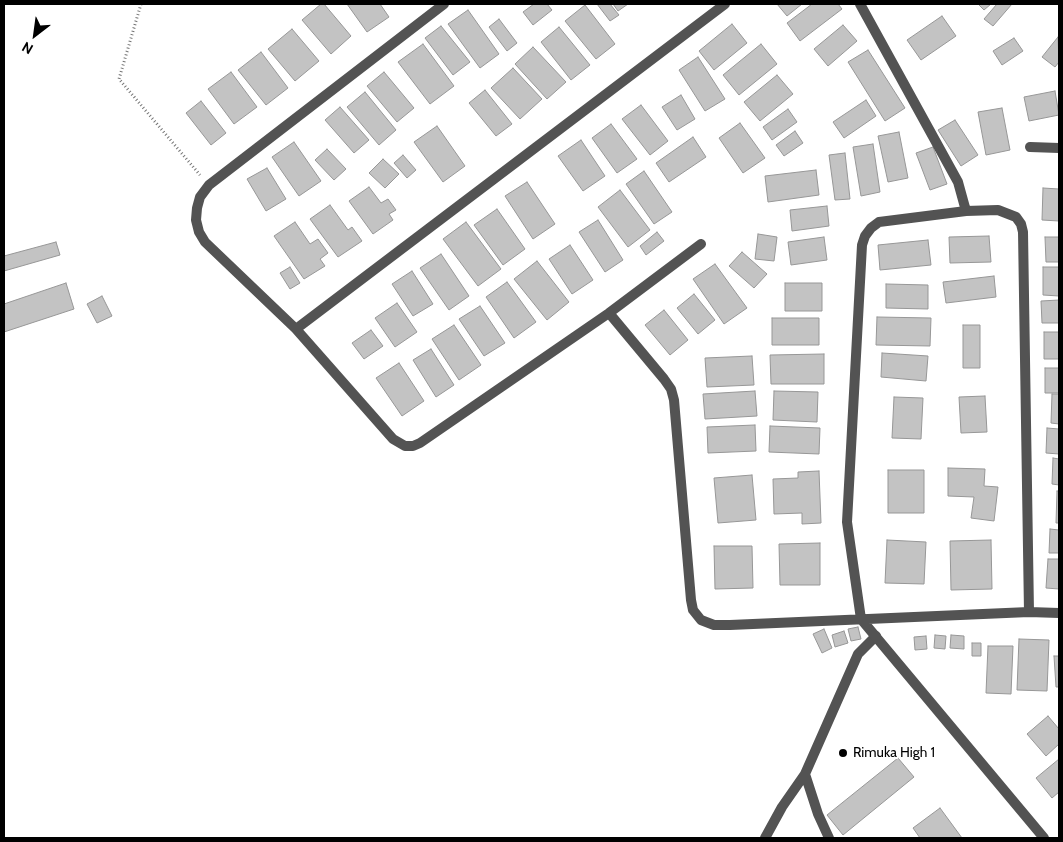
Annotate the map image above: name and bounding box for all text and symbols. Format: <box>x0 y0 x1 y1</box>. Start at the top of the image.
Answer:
north arrow <box>10 10 60 60</box>
text: N <box>19 38 36 58</box>
place label: Rimuka High 1 <box>853 745 935 761</box>
marker: Rimuka High 1 <box>837 747 849 759</box>

